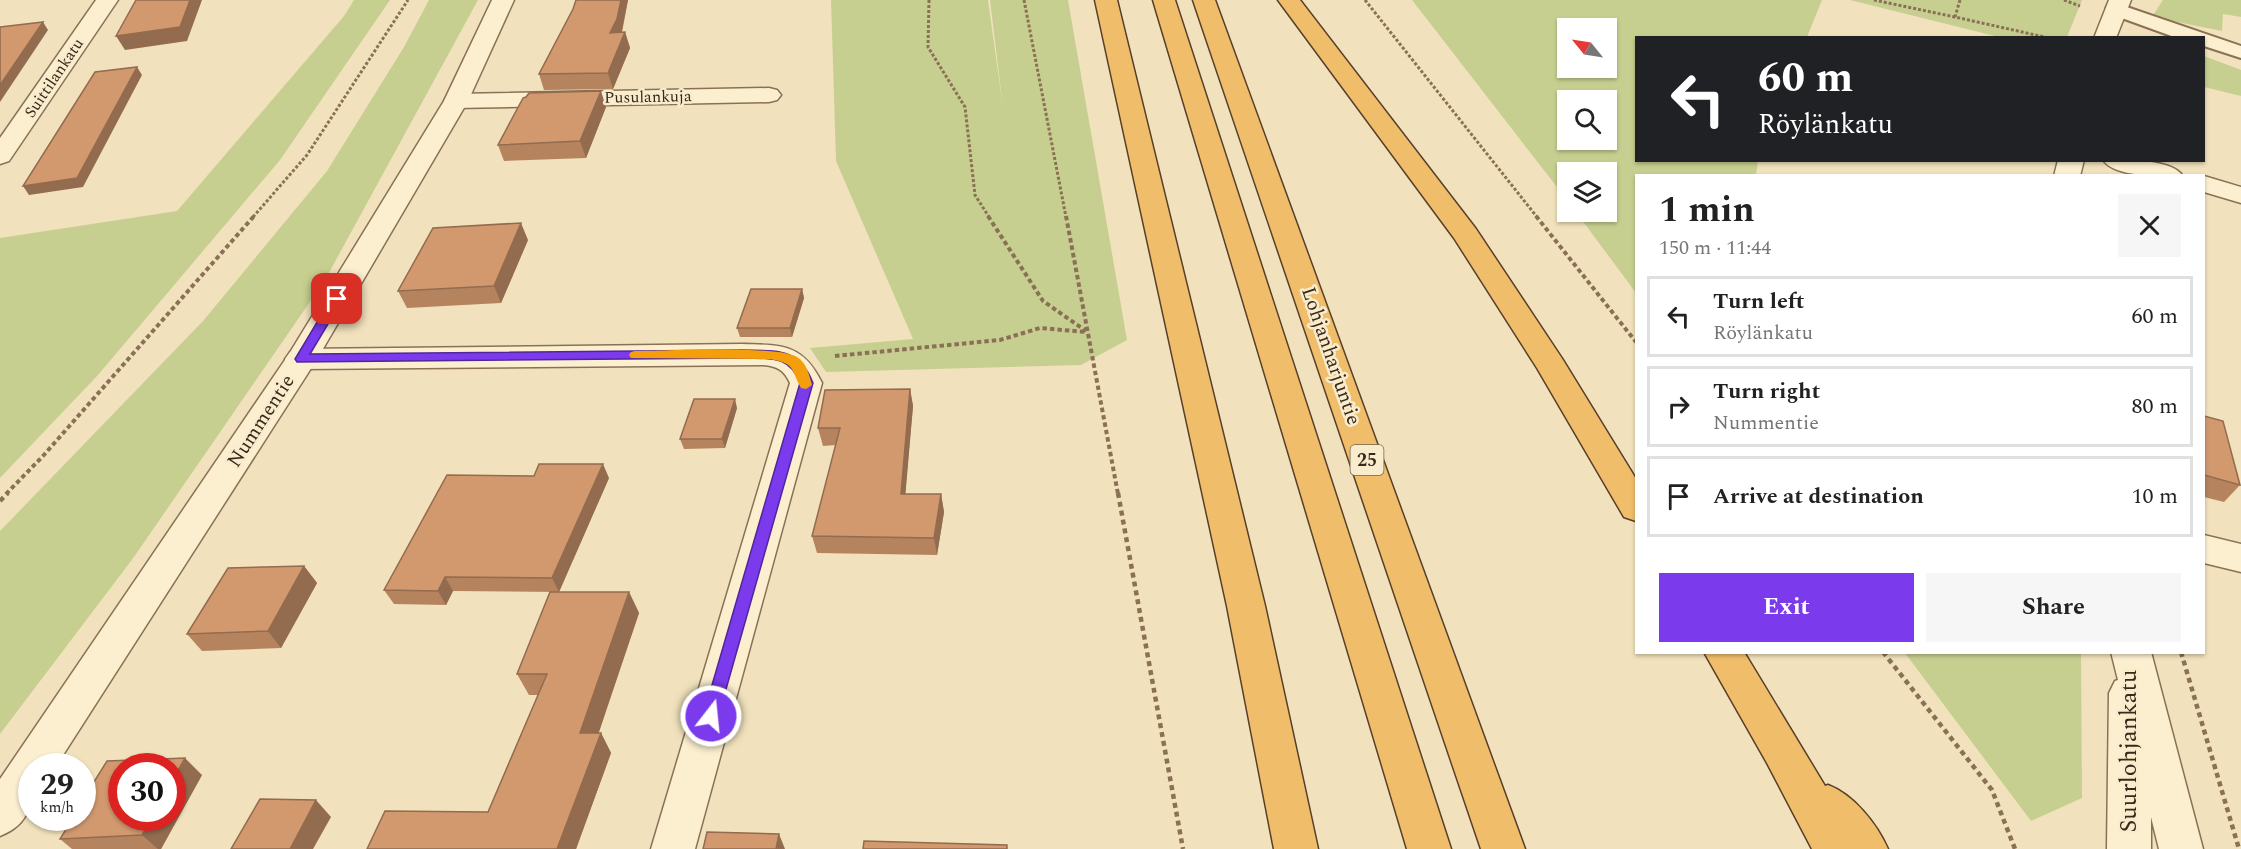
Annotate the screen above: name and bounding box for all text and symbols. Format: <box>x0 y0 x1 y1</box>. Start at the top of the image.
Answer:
north arrow <box>1557 18 1617 78</box>
map controls <box>1557 18 1617 222</box>
street label: Suittilankatu <box>18 33 90 123</box>
text: 60 m <box>1758 47 1853 110</box>
icon: left <box>1659 60 1737 138</box>
street label: Pusulankuja <box>604 84 692 110</box>
button: search <box>1557 90 1617 150</box>
text: Röylänkatu <box>1758 104 1893 146</box>
button: layers <box>1557 162 1617 222</box>
text: 1 min <box>1659 183 1755 238</box>
button: close <box>2118 194 2181 257</box>
text: 150 m · 11:44 <box>1659 233 1771 263</box>
pin <box>311 273 362 324</box>
icon: arrive <box>320 282 353 315</box>
street label: Lohjanharjuntie <box>1293 283 1369 429</box>
text: Turn left <box>1713 285 1805 318</box>
icon: left <box>1662 300 1695 333</box>
text: 60 m <box>2132 300 2178 333</box>
text: Röylänkatu <box>1713 318 1813 348</box>
street label: Nummentie <box>220 368 302 474</box>
text: Turn right <box>1713 375 1820 408</box>
icon: right <box>1662 390 1695 423</box>
text: 80 m <box>2132 390 2178 423</box>
text: Nummentie <box>1713 408 1819 438</box>
road number: 25 <box>1350 445 1384 475</box>
icon: arrive <box>1662 480 1695 513</box>
text: Arrive at destination <box>1713 480 1924 513</box>
text: 10 m <box>2132 480 2178 513</box>
button: Exit <box>1659 573 1914 642</box>
button: Share <box>1926 573 2181 642</box>
street label: Suurlohjankatu <box>2111 669 2147 833</box>
position arrow <box>679 684 743 748</box>
speed limit sign: 30 <box>108 753 186 831</box>
text: 29 <box>40 762 74 808</box>
text: km/h <box>40 796 74 819</box>

